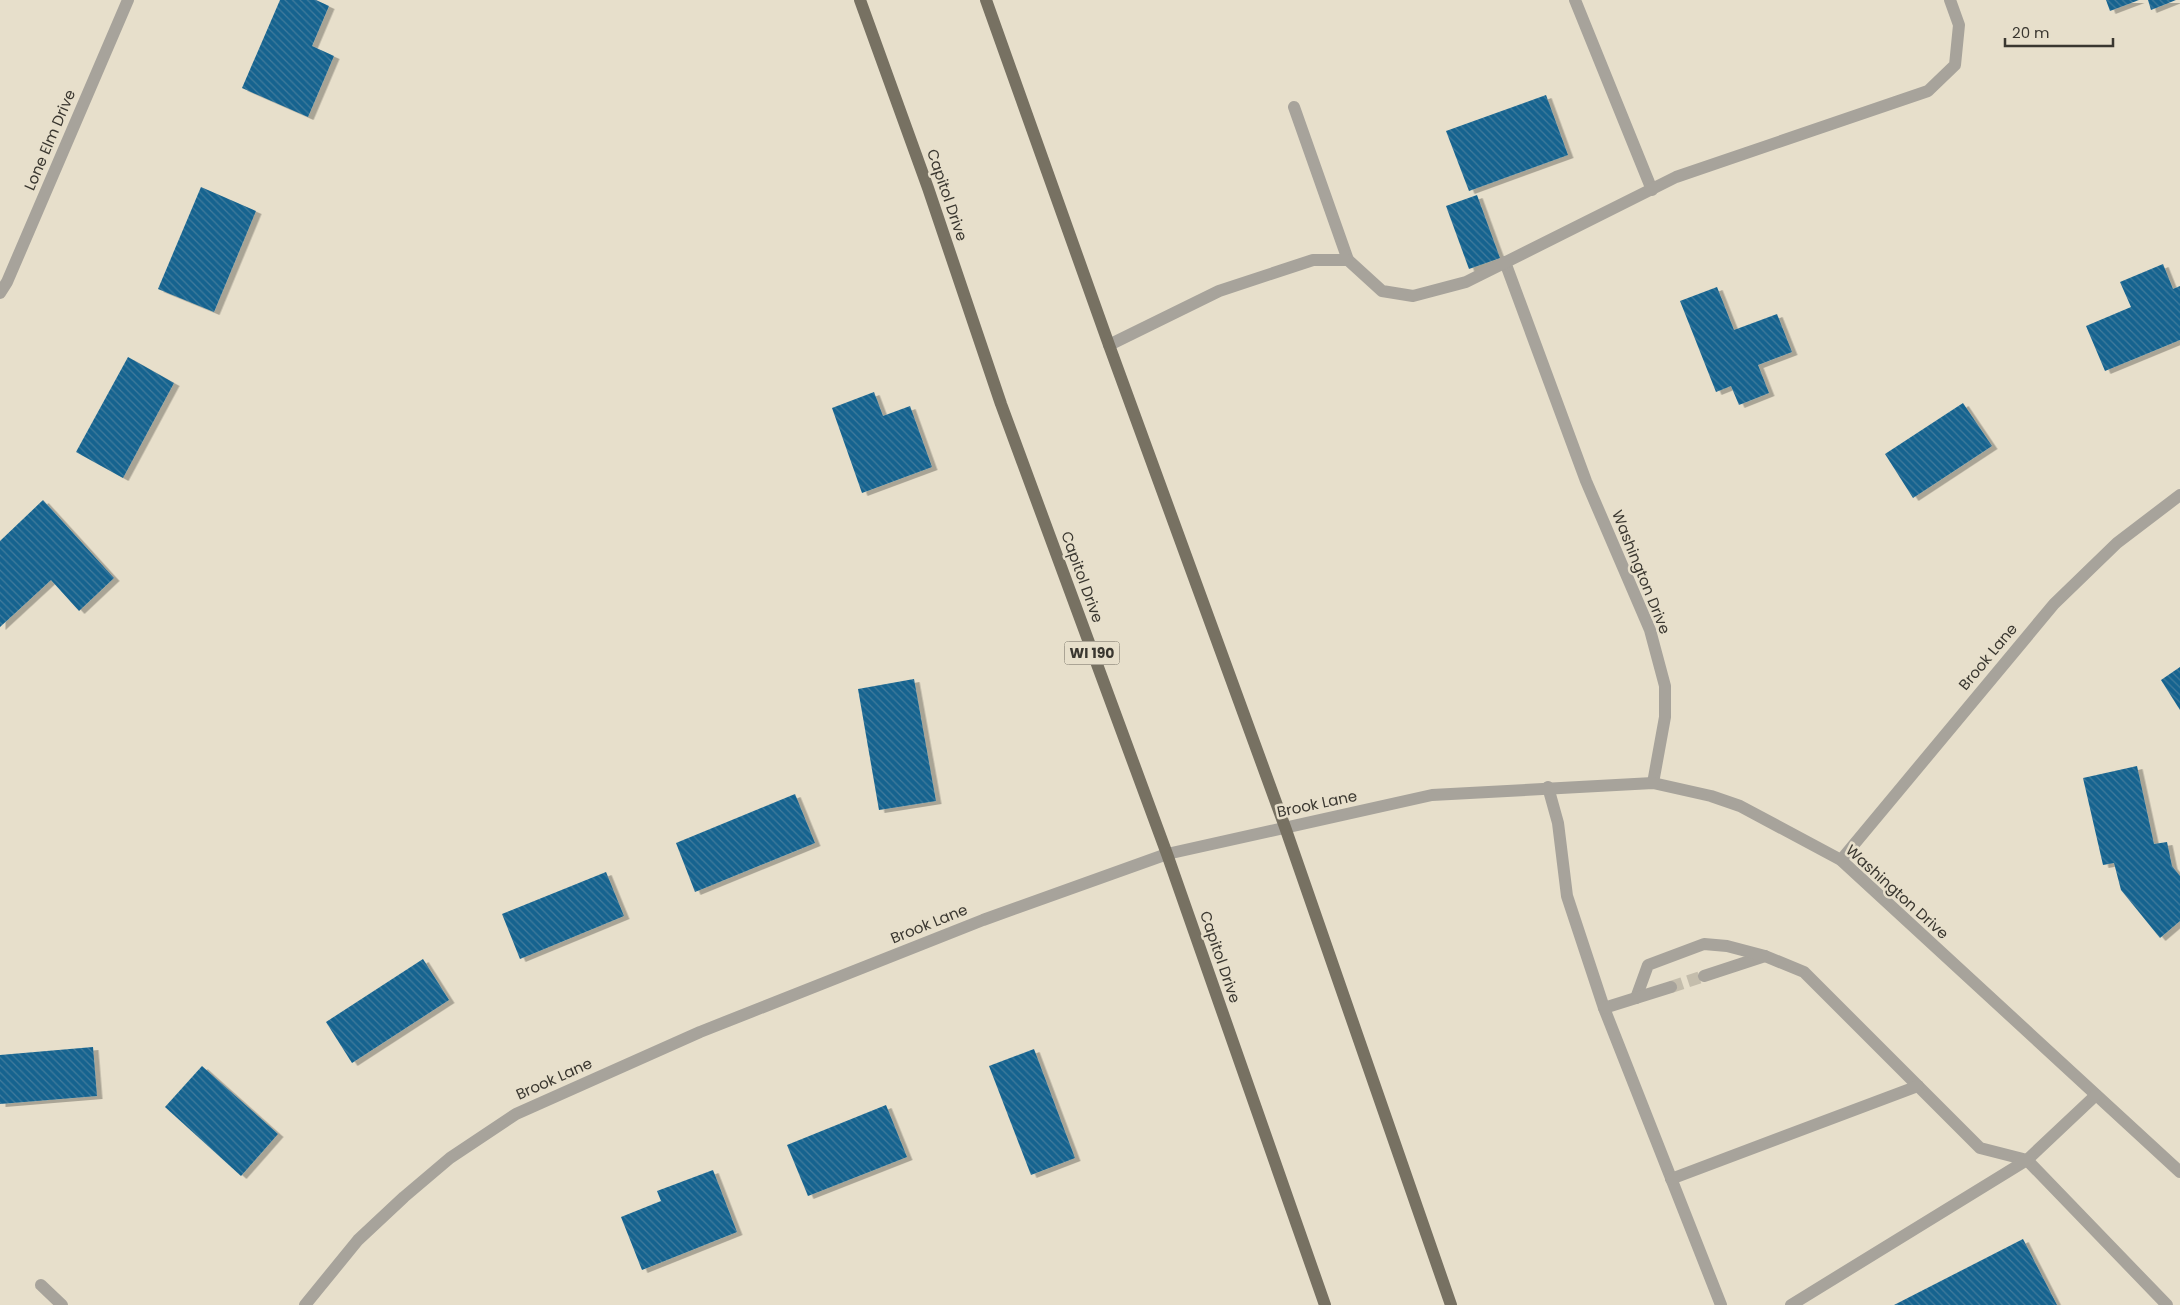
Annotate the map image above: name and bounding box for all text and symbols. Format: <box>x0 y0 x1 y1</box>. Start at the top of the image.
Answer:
scale bar <box>2005 15 2112 47</box>
text: 20 m <box>2012 22 2050 43</box>
street label: Lone Elm Drive <box>19 86 80 193</box>
street label: Capitol Drive <box>922 146 973 244</box>
street label: Washington Drive <box>1607 507 1676 637</box>
street label: Capitol Drive <box>1056 528 1109 625</box>
street label: Brook Lane <box>1953 619 2022 695</box>
road number: WI 190 <box>1064 641 1120 664</box>
street label: Brook Lane <box>1275 785 1359 822</box>
street label: Washington Drive <box>1841 840 1953 944</box>
street label: Brook Lane <box>887 899 970 948</box>
street label: Capitol Drive <box>1195 908 1246 1006</box>
street label: Brook Lane <box>512 1052 595 1105</box>

